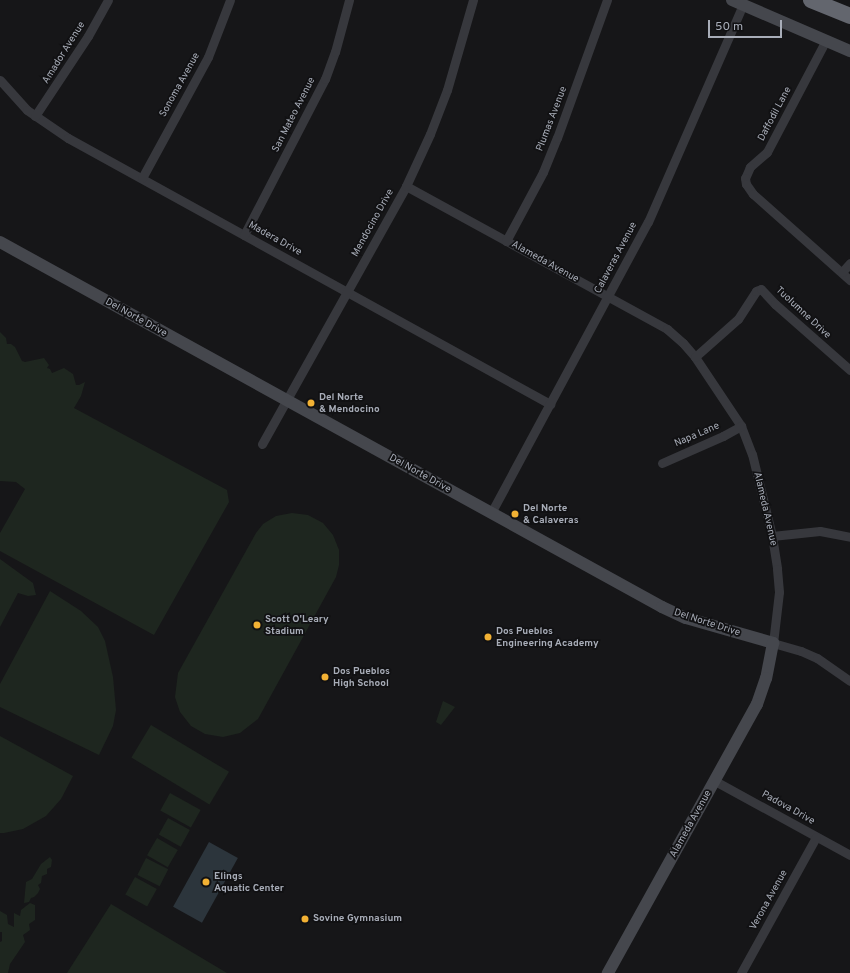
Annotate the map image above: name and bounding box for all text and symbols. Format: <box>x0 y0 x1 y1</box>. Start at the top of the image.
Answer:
scale bar <box>710 12 784 38</box>
street label: Amador Avenue <box>40 19 88 87</box>
text: 50 m <box>715 19 743 35</box>
street label: Sonoma Avenue <box>157 51 203 119</box>
street label: San Mateo Avenue <box>270 75 318 155</box>
street label: Plumas Avenue <box>534 85 570 153</box>
street label: Daffodil Lane <box>756 85 794 143</box>
street label: Mendocino Drive <box>349 187 397 259</box>
street label: Madera Drive <box>246 219 304 259</box>
street label: Calaveras Avenue <box>592 220 640 296</box>
street label: Alameda Avenue <box>509 238 581 286</box>
street label: Tuolumne Drive <box>773 284 833 342</box>
street label: Del Norte Drive <box>103 296 169 340</box>
place label: Del Norte & Mendocino <box>319 391 380 414</box>
marker: Del Norte & Mendocino <box>306 398 316 408</box>
street label: Napa Lane <box>673 420 721 450</box>
street label: Del Norte Drive <box>387 452 453 496</box>
street label: Alameda Avenue <box>751 471 779 547</box>
place label: Del Norte & Calaveras <box>523 502 579 526</box>
marker: Del Norte & Calaveras <box>510 509 520 519</box>
street label: Del Norte Drive <box>672 607 742 639</box>
place label: Scott O'Leary Stadium <box>265 613 329 636</box>
marker: Scott O'Leary Stadium <box>252 620 262 630</box>
place label: Dos Pueblos Engineering Academy <box>496 625 599 648</box>
marker: Dos Pueblos Engineering Academy <box>483 632 493 642</box>
place label: Dos Pueblos High School <box>333 665 390 688</box>
marker: Dos Pueblos High School <box>320 672 330 682</box>
street label: Alameda Avenue <box>667 788 715 860</box>
street label: Padova Drive <box>759 788 817 828</box>
street label: Verona Avenue <box>748 868 790 932</box>
place label: Elings Aquatic Center <box>214 870 284 894</box>
marker: Elings Aquatic Center <box>201 877 211 887</box>
place label: Sovine Gymnasium <box>313 913 402 925</box>
marker: Sovine Gymnasium <box>300 914 310 924</box>

